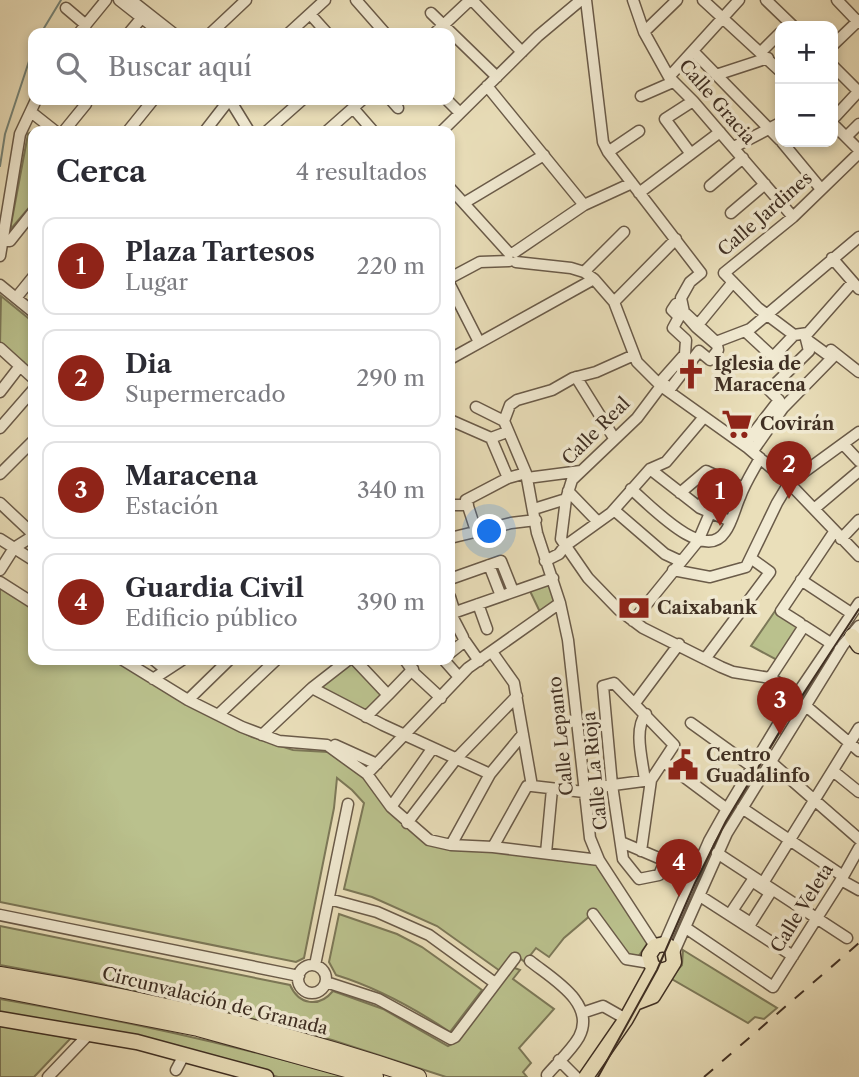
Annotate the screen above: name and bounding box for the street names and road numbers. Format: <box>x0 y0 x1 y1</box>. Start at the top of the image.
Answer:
street label: Calle Gracia <box>674 55 760 149</box>
street label: Calle Jardines <box>713 167 817 261</box>
street label: Calle Real <box>557 392 635 470</box>
street label: Calle Lepanto <box>544 675 578 797</box>
street label: Calle La Rioja <box>578 710 612 831</box>
street label: Calle Veleta <box>766 859 838 957</box>
street label: Circunvalación de Granada <box>100 962 331 1040</box>

